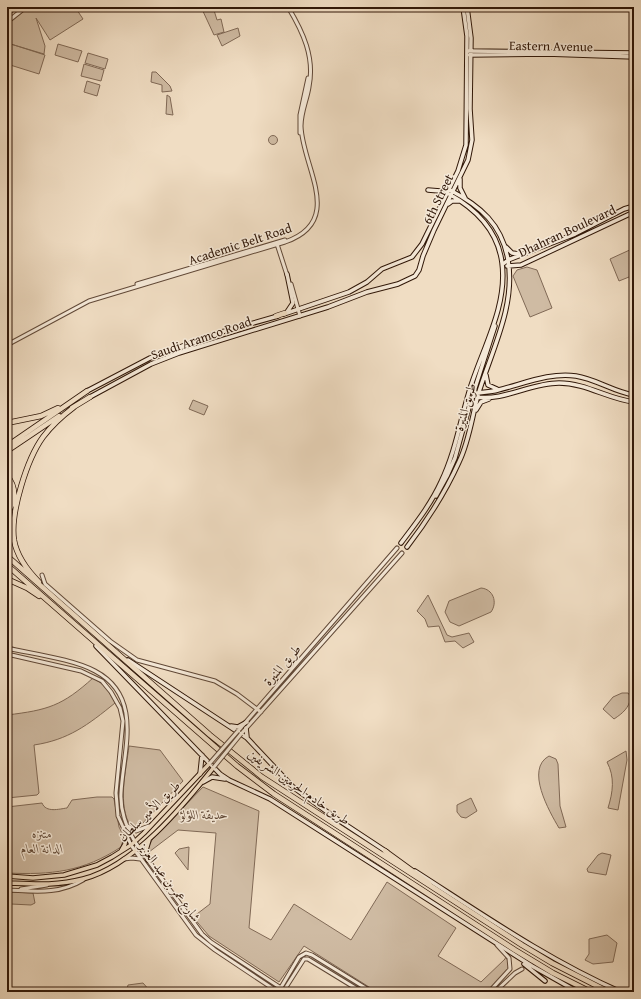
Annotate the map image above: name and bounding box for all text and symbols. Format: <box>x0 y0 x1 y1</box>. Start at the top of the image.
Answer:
street label: Eastern Avenue <box>509 36 593 56</box>
street label: 6th Street <box>418 170 459 227</box>
street label: Dhahran Boulevard <box>515 200 619 262</box>
street label: Academic Belt Road <box>186 218 294 270</box>
street label: Saudi Aramco Road <box>148 312 254 364</box>
street label: طريق المنيرة <box>449 381 481 433</box>
street label: طريق المنيرة <box>259 640 305 690</box>
street label: طريق خادم الحرمين الشريفين <box>243 744 354 831</box>
street label: طريق الأمير سلطان <box>113 776 185 846</box>
park label: حديقة اللؤلؤ <box>179 805 228 824</box>
park label: متنزه الدانة العام <box>21 824 63 860</box>
street label: شارع عمر بن عبد العزيز <box>132 837 205 927</box>

